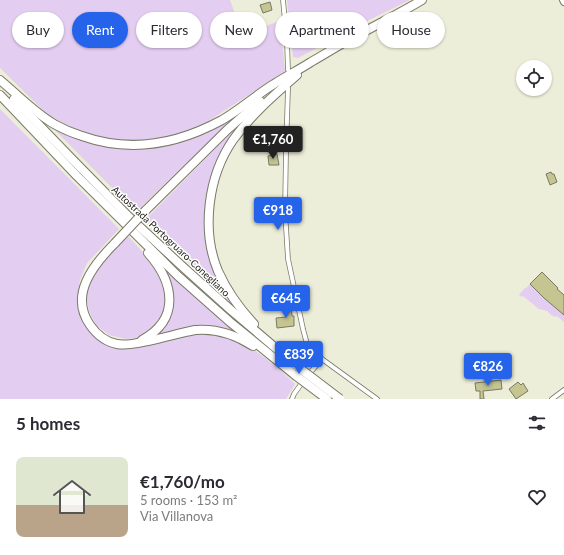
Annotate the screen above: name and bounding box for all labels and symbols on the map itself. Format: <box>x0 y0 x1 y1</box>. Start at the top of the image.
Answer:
pin: €1,760 <box>240 126 306 160</box>
street label: Autostrada Portogruaro-Conegliano <box>110 183 233 299</box>
pin: €918 <box>254 197 302 231</box>
pin: €645 <box>262 285 310 319</box>
pin: €839 <box>275 341 323 375</box>
pin: €826 <box>464 353 512 387</box>

